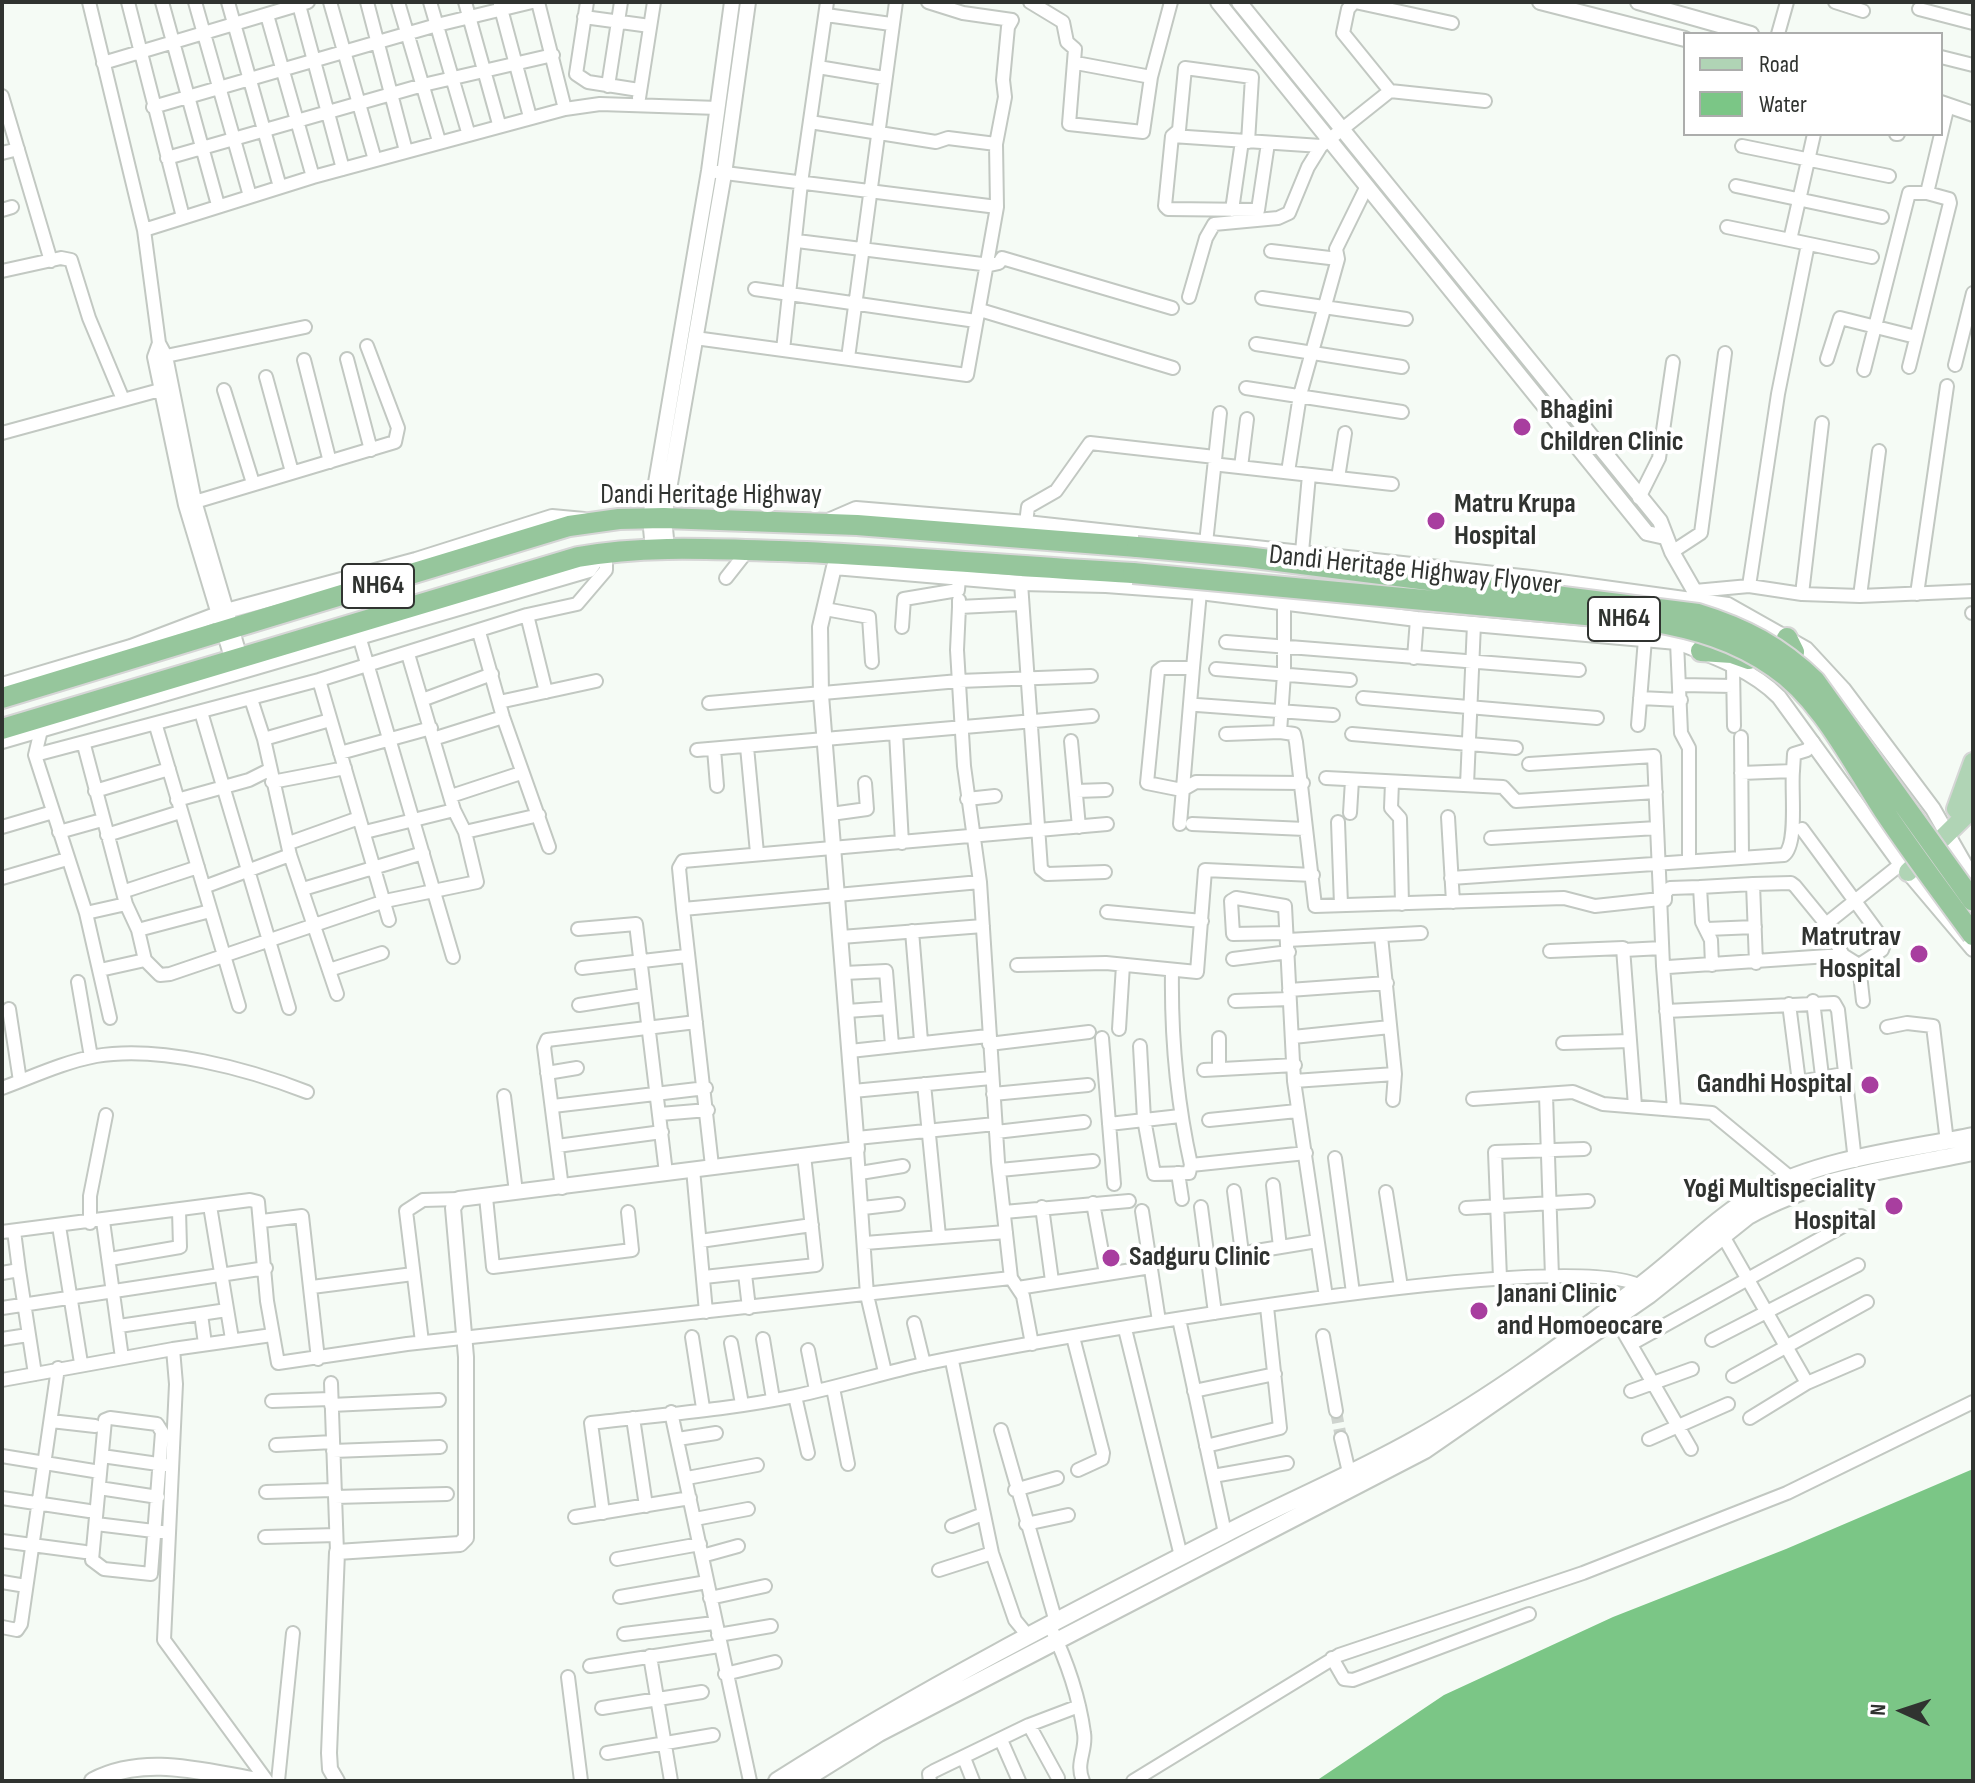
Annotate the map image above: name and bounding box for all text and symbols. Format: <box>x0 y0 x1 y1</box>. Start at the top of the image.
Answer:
legend <box>1683 32 1943 136</box>
text: Road <box>1759 50 1799 79</box>
text: Water <box>1759 90 1807 119</box>
place label: Bhagini Children Clinic <box>1540 394 1684 460</box>
marker: Bhagini Children Clinic <box>1511 416 1533 438</box>
street label: Dandi Heritage Highway <box>600 479 822 513</box>
place label: Matru Krupa Hospital <box>1454 488 1576 554</box>
marker: Matru Krupa Hospital <box>1425 510 1447 532</box>
street label: Dandi Heritage Highway Flyover <box>1267 539 1563 603</box>
road number: NH64 <box>342 564 414 608</box>
road number: NH64 <box>1588 597 1660 641</box>
place label: Matrutrav Hospital <box>1801 921 1901 987</box>
marker: Matrutrav Hospital <box>1908 943 1930 965</box>
place label: Gandhi Hospital <box>1697 1068 1852 1102</box>
marker: Gandhi Hospital <box>1859 1074 1881 1096</box>
place label: Yogi Multispeciality Hospital <box>1684 1173 1876 1239</box>
marker: Yogi Multispeciality Hospital <box>1883 1195 1905 1217</box>
place label: Sadguru Clinic <box>1129 1241 1271 1275</box>
marker: Sadguru Clinic <box>1100 1247 1122 1269</box>
place label: Janani Clinic and Homoeocare <box>1497 1278 1663 1344</box>
marker: Janani Clinic and Homoeocare <box>1468 1300 1490 1322</box>
north arrow <box>1863 1671 1943 1751</box>
text: N <box>1865 1703 1892 1716</box>

